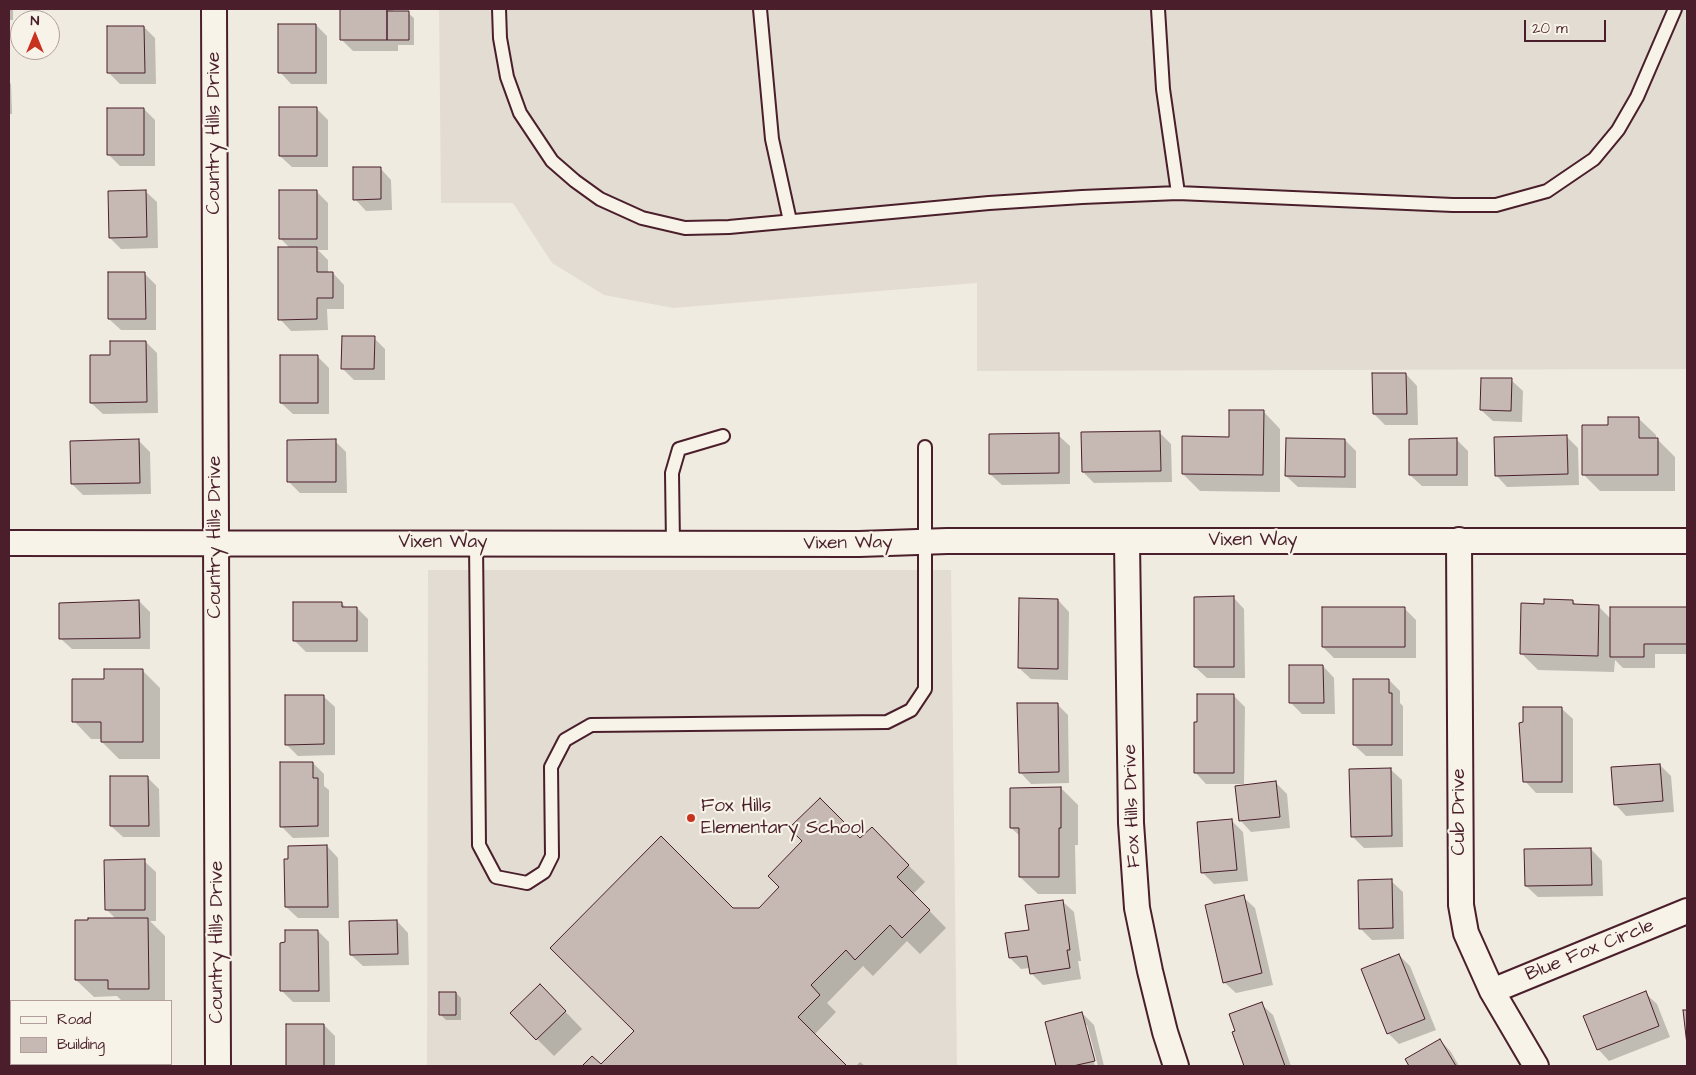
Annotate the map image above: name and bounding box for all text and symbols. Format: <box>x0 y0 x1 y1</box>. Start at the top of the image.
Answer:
north arrow <box>10 10 60 60</box>
scale bar <box>1526 10 1608 42</box>
text: N <box>31 11 39 31</box>
text: 20 m <box>1532 18 1568 39</box>
street label: Country Hills Drive <box>204 52 226 214</box>
street label: Country Hills Drive <box>205 456 227 618</box>
street label: Vixen Way <box>1208 530 1298 552</box>
street label: Vixen Way <box>398 532 488 554</box>
street label: Vixen Way <box>803 532 893 556</box>
street label: Fox Hills Drive <box>1119 744 1147 868</box>
street label: Cub Drive <box>1449 768 1471 856</box>
place label: Fox Hills Elementary School <box>701 796 864 840</box>
marker: Fox Hills Elementary School <box>685 812 697 824</box>
street label: Country Hills Drive <box>207 861 229 1023</box>
street label: Blue Fox Circle <box>1522 915 1658 987</box>
legend <box>10 1000 172 1065</box>
text: Road <box>57 1009 91 1030</box>
text: Building <box>57 1034 105 1055</box>

